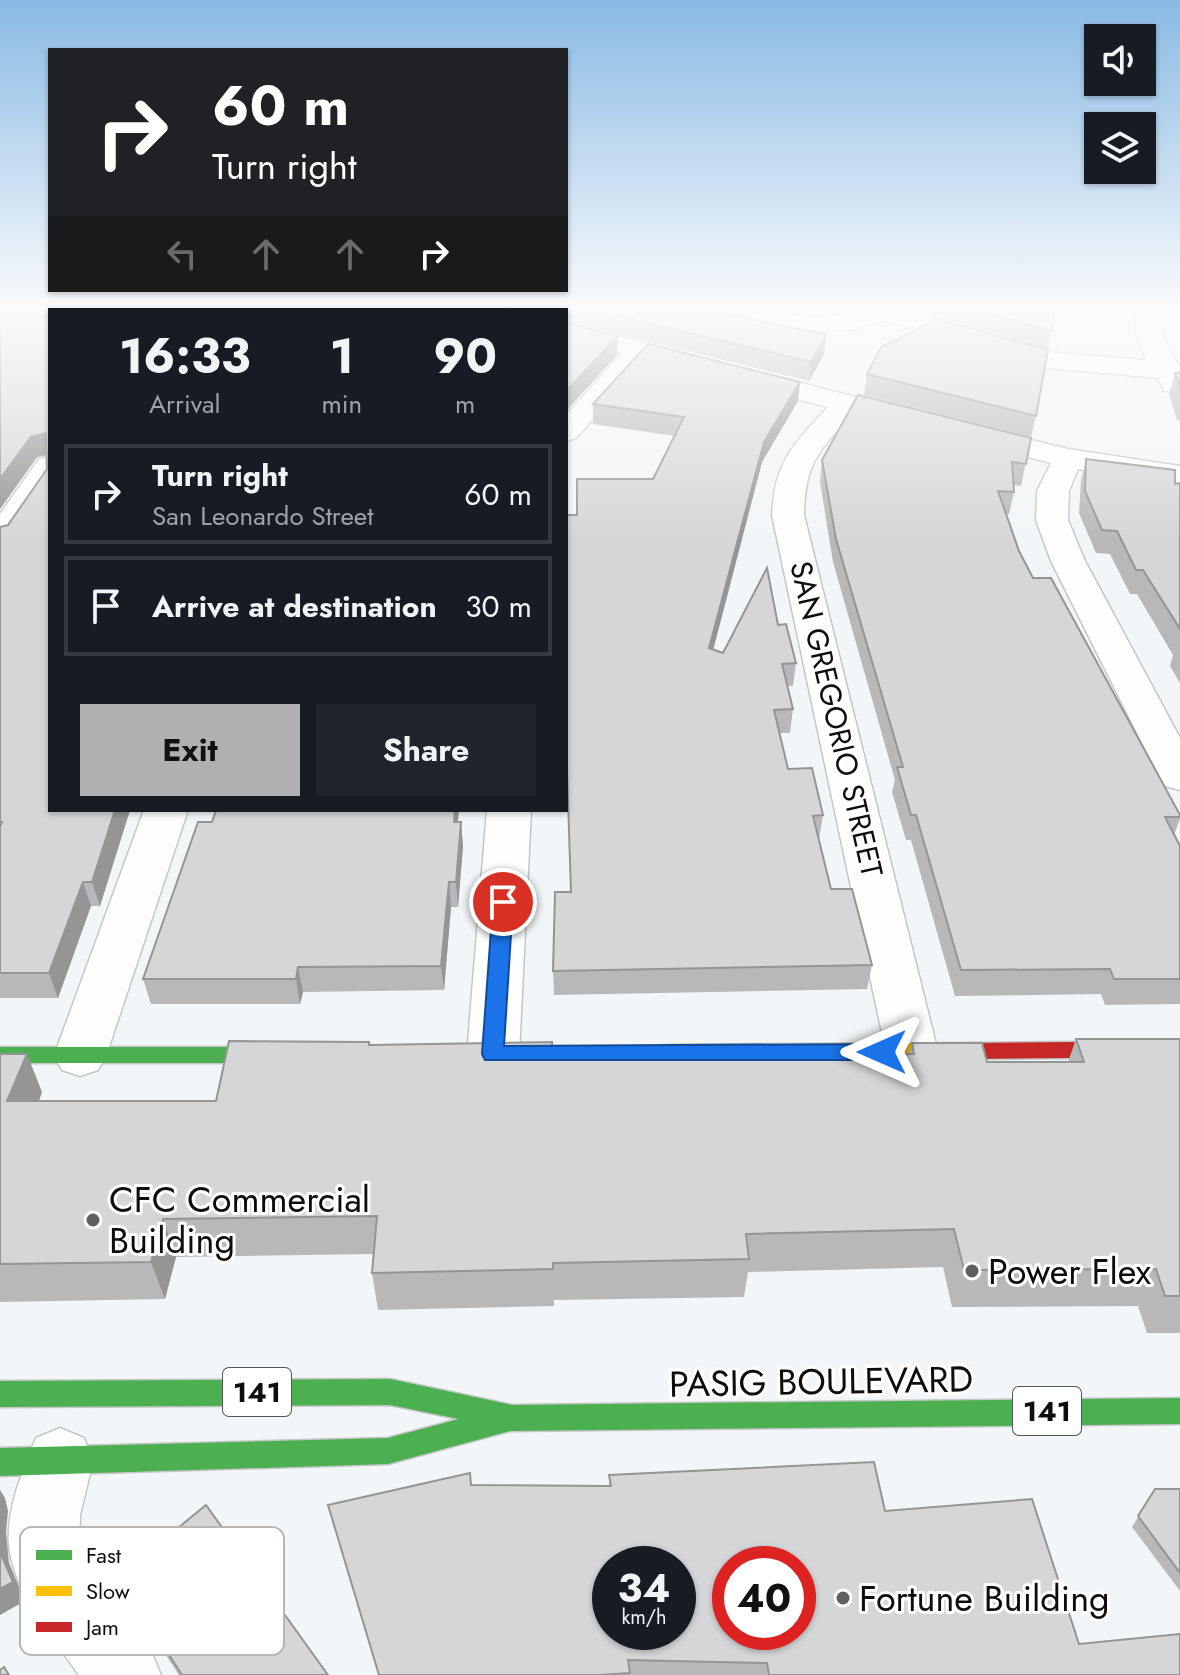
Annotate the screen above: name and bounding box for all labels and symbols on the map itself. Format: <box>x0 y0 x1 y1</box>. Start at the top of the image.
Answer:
street label: SAN GREGORIO STREET <box>779 557 894 881</box>
pin <box>469 868 537 936</box>
position arrow <box>840 1010 924 1094</box>
place label: CFC Commercial Building <box>109 1173 370 1266</box>
marker: CFC Commercial Building <box>84 1211 102 1229</box>
place label: Power Flex <box>988 1245 1152 1297</box>
marker: Power Flex <box>963 1262 981 1280</box>
street label: PASIG BOULEVARD <box>669 1352 973 1410</box>
road number: 141 <box>223 1368 291 1416</box>
road number: 141 <box>1013 1387 1081 1435</box>
legend <box>20 1527 284 1655</box>
text: Fast <box>86 1539 122 1571</box>
speed limit sign: 40 <box>712 1546 816 1650</box>
place label: Fortune Building <box>859 1572 1110 1624</box>
text: Slow <box>86 1575 130 1607</box>
marker: Fortune Building <box>834 1589 852 1607</box>
text: Jam <box>83 1611 119 1643</box>

